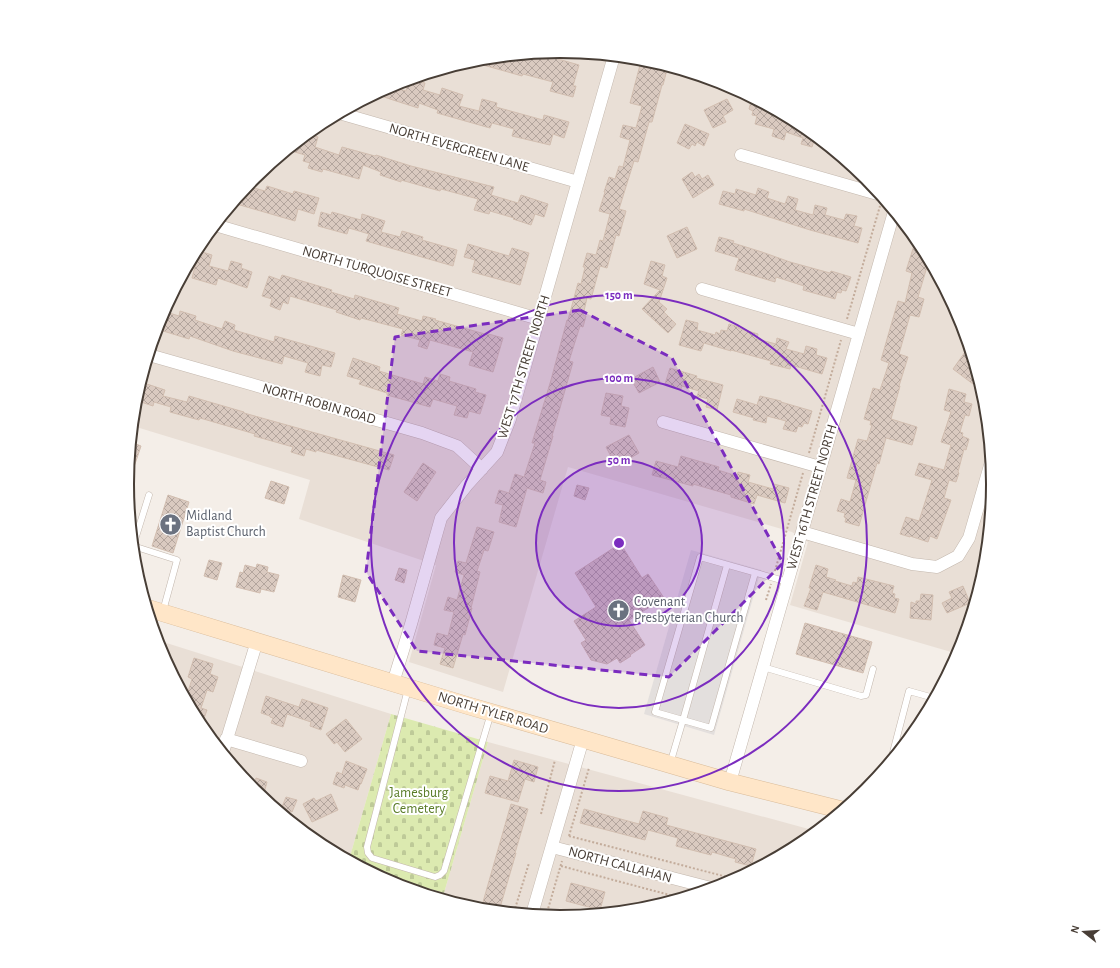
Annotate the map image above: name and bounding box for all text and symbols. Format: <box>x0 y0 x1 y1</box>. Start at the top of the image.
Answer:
street label: NORTH EVERGREEN LANE <box>387 121 531 175</box>
street label: NORTH TURQUOISE STREET <box>301 244 453 300</box>
text: 150 m <box>605 289 633 301</box>
street label: WEST 17TH STREET NORTH <box>495 293 553 441</box>
text: 100 m <box>605 372 633 384</box>
street label: NORTH ROBIN ROAD <box>261 381 377 427</box>
street label: WEST 16TH STREET NORTH <box>785 423 839 571</box>
text: 50 m <box>608 454 631 466</box>
place label: Midland Baptist Church <box>186 509 266 539</box>
church icon: Midland Baptist Church <box>157 511 183 537</box>
centre of rings <box>612 536 626 550</box>
place label: Covenant Presbyterian Church <box>634 595 743 625</box>
church icon: Covenant Presbyterian Church <box>605 597 631 623</box>
street label: NORTH TYLER ROAD <box>436 690 550 736</box>
park label: Jamesburg Cemetery <box>390 786 449 816</box>
street label: NORTH CALLAHAN <box>567 844 673 886</box>
north arrow <box>1064 912 1104 952</box>
text: N <box>1069 924 1081 934</box>

